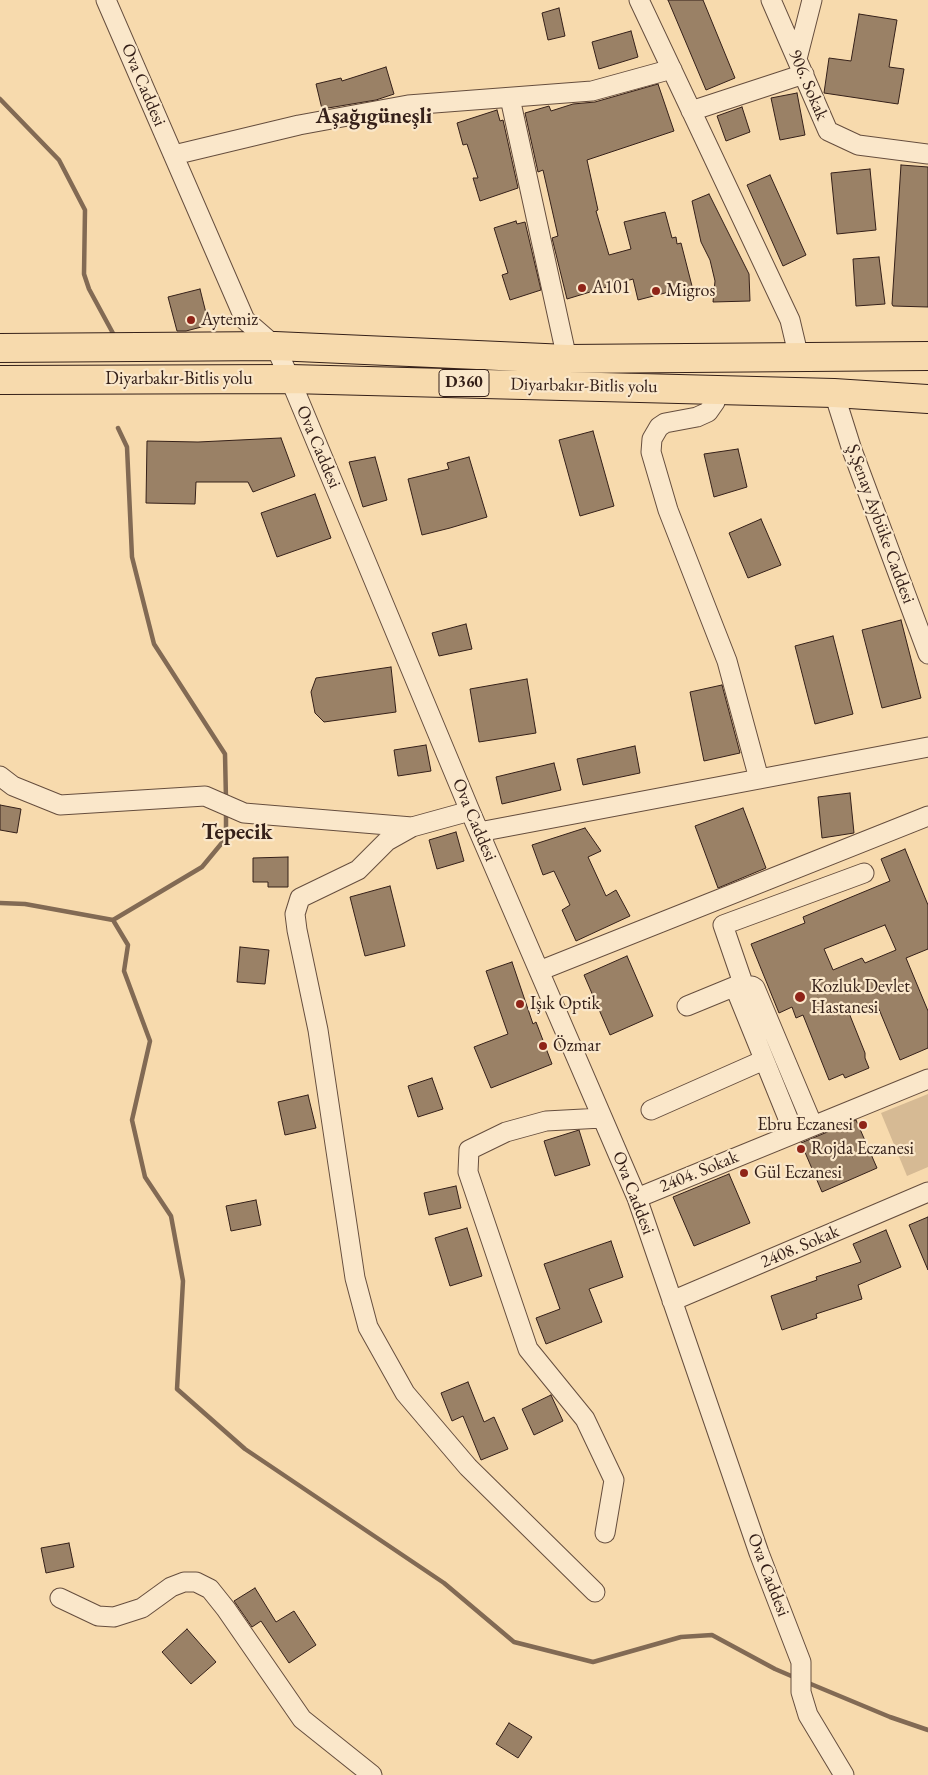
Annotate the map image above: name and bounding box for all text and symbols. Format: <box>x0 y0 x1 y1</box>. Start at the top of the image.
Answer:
street label: Ova Caddesi <box>116 40 170 130</box>
street label: 906. Sokak <box>783 46 833 124</box>
district label: Aşağıgüneşli <box>316 104 432 130</box>
place label: A101 <box>592 277 630 299</box>
place label: Migros <box>666 280 715 302</box>
marker: A101 <box>576 282 588 294</box>
marker: Migros <box>650 285 662 297</box>
place label: Aytemiz <box>201 309 258 331</box>
marker: Aytemiz <box>185 314 197 326</box>
street label: Diyarbakır-Bitlis yolu <box>105 368 253 390</box>
road number: D360 <box>439 369 489 396</box>
street label: Diyarbakır-Bitlis yolu <box>510 374 658 398</box>
street label: Ova Caddesi <box>291 402 345 492</box>
street label: Ş.Şenay Aybüke Caddesi <box>841 441 919 607</box>
street label: Ova Caddesi <box>447 775 501 865</box>
district label: Tepecik <box>201 820 273 846</box>
place label: Kozluk Devlet Hastanesi <box>811 976 910 1019</box>
marker: Kozluk Devlet Hastanesi <box>793 990 807 1004</box>
place label: Işık Optik <box>530 993 600 1015</box>
marker: Işık Optik <box>514 998 526 1010</box>
place label: Özmar <box>553 1035 601 1057</box>
marker: Özmar <box>537 1040 549 1052</box>
place label: Ebru Eczanesi <box>757 1114 853 1136</box>
marker: Ebru Eczanesi <box>857 1119 869 1131</box>
place label: Rojda Eczanesi <box>811 1138 914 1160</box>
marker: Rojda Eczanesi <box>795 1143 807 1155</box>
street label: 2404. Sokak <box>656 1146 742 1198</box>
street label: Ova Caddesi <box>607 1148 659 1238</box>
place label: Gül Eczanesi <box>754 1162 842 1184</box>
marker: Gül Eczanesi <box>738 1167 750 1179</box>
street label: 2408. Sokak <box>757 1221 843 1273</box>
street label: Ova Caddesi <box>742 1530 794 1620</box>

